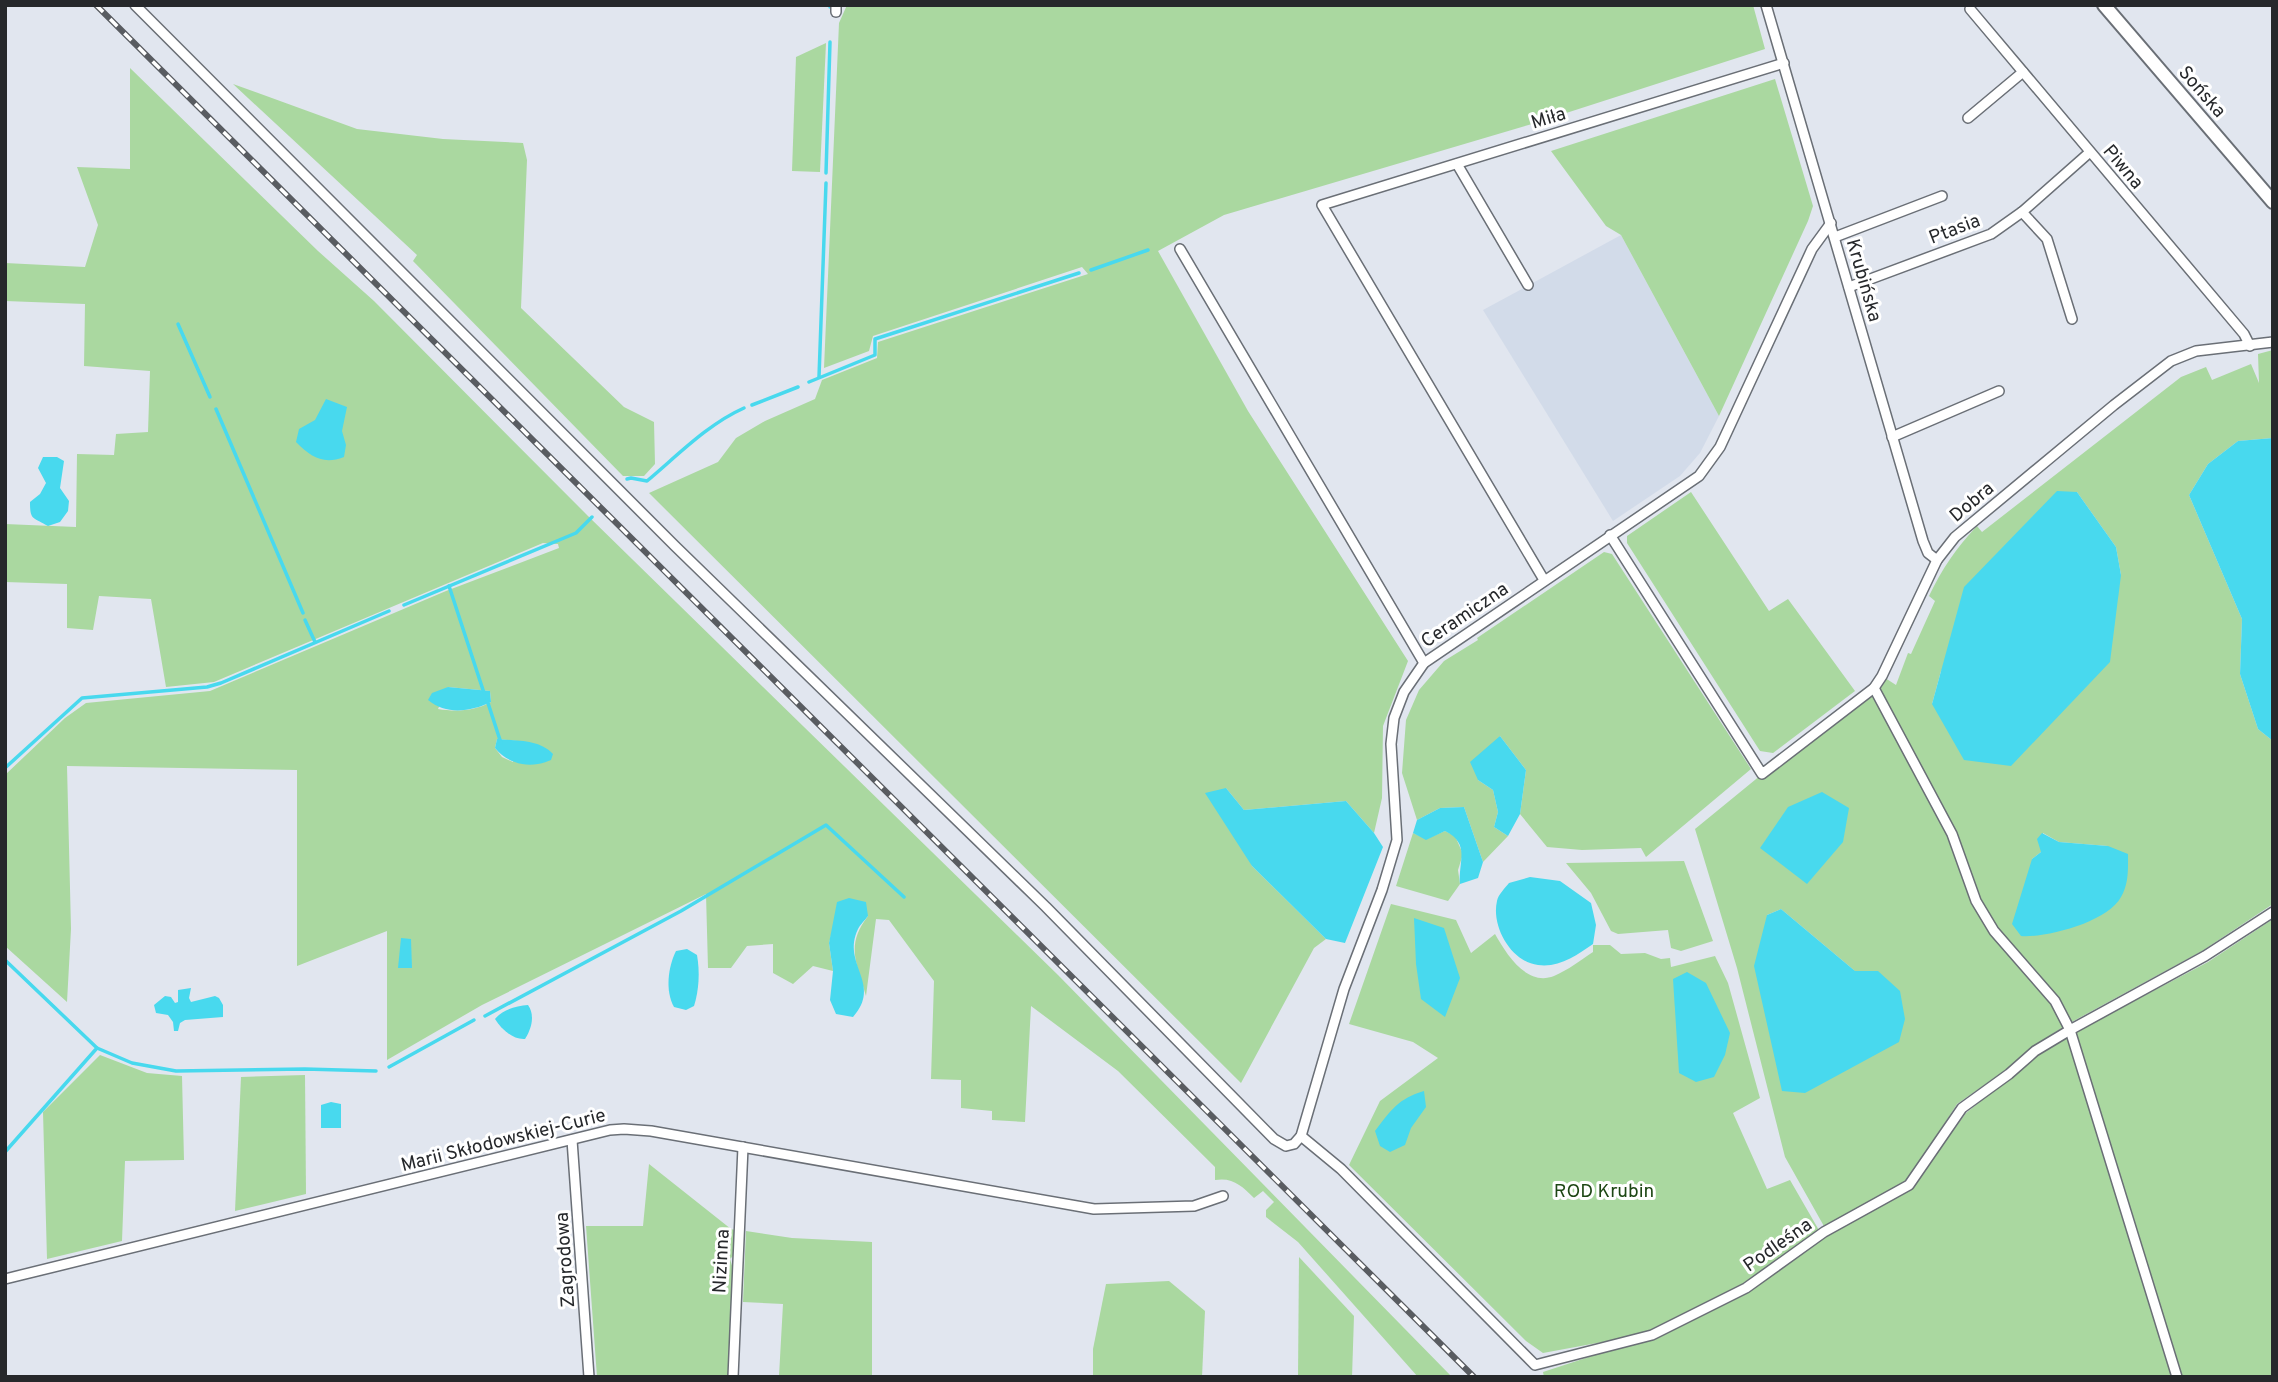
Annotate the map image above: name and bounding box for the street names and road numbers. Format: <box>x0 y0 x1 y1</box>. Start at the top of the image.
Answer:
street label: Sońska <box>2172 61 2231 123</box>
street label: Miła <box>1528 102 1569 136</box>
street label: Piwna <box>2097 140 2148 195</box>
street label: Ptasia <box>1926 209 1984 251</box>
street label: Krubińska <box>1840 236 1886 325</box>
street label: Dobra <box>1945 477 2000 528</box>
street label: Ceramiczna <box>1417 578 1514 654</box>
street label: Marii Skłodowskiej-Curie <box>399 1104 608 1178</box>
street label: Zagrodowa <box>551 1211 581 1308</box>
street label: Podleśna <box>1739 1213 1817 1278</box>
street label: Nizinna <box>708 1228 736 1294</box>

